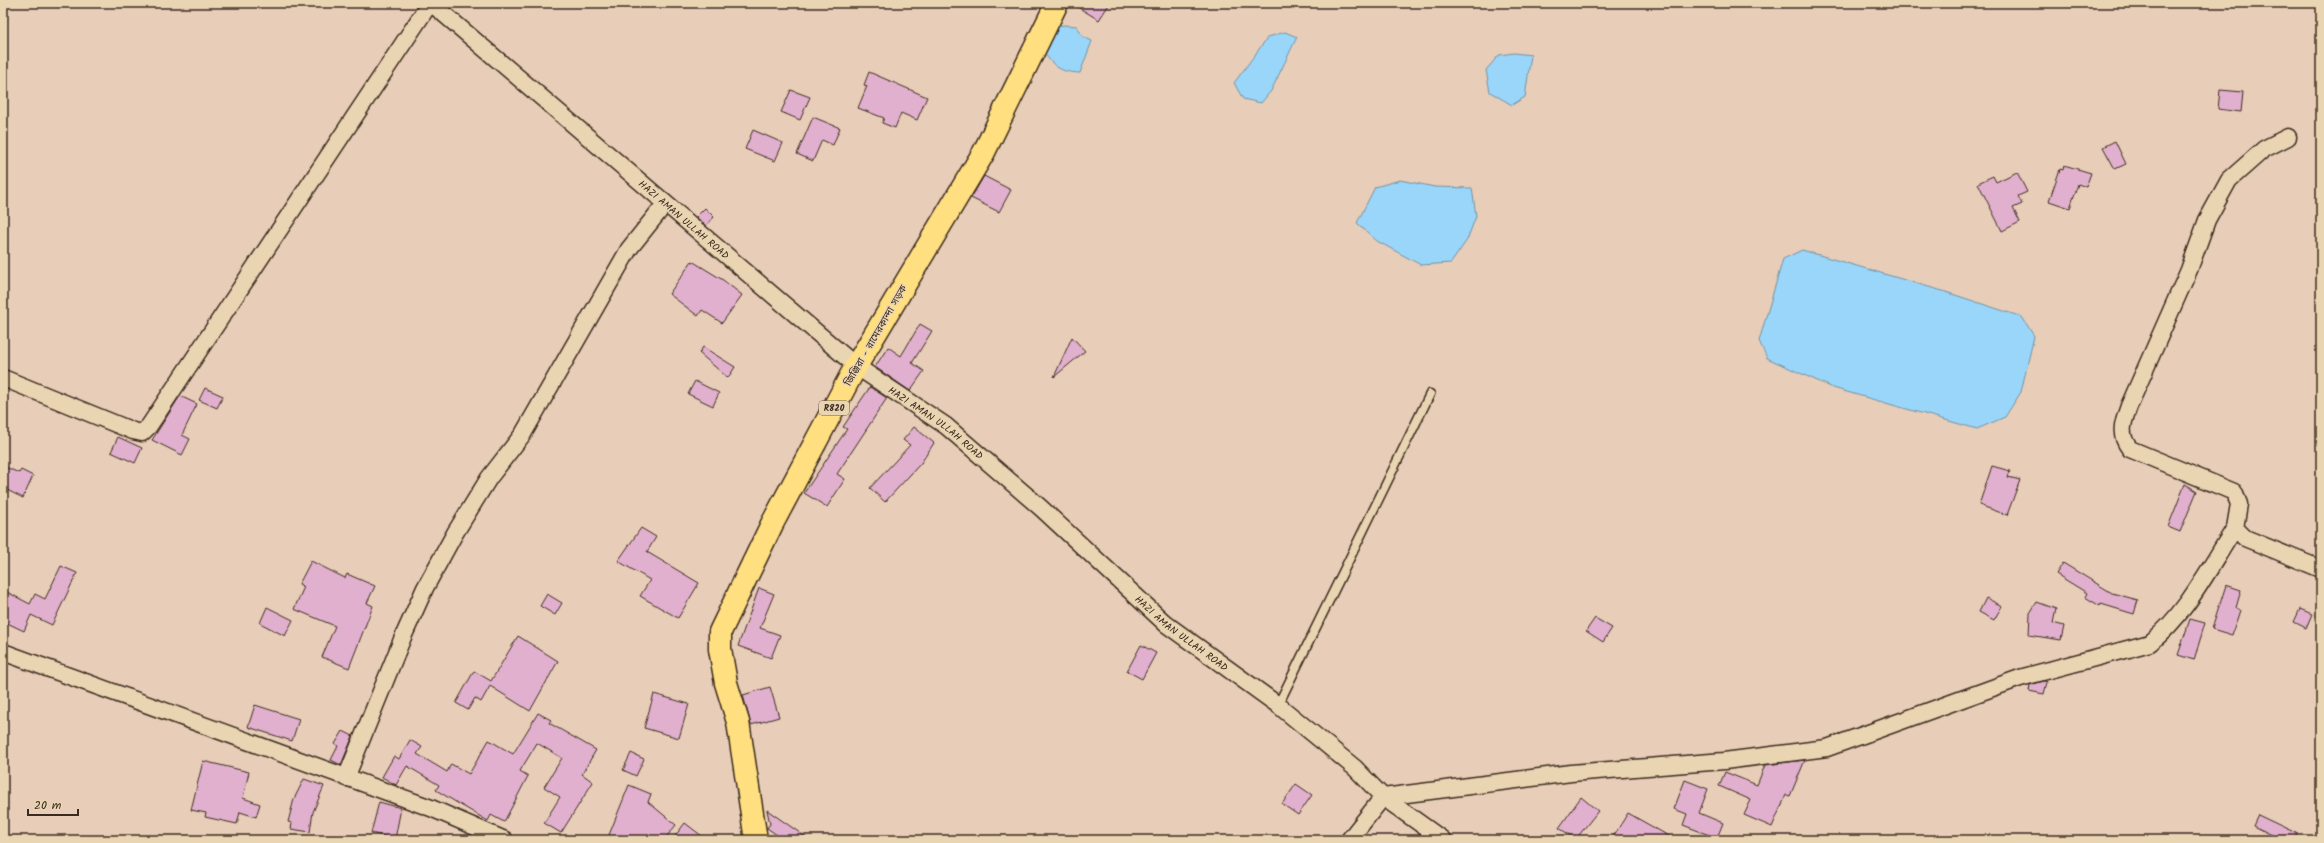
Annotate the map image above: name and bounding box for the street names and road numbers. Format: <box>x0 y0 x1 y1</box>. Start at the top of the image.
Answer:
street label: HAZI AMAN ULLAH ROAD <box>635 177 733 264</box>
street label: জিঞ্জিরা - রামেরকান্দা সড়ক <box>840 281 912 390</box>
street label: HAZI AMAN ULLAH ROAD <box>885 383 987 464</box>
road number: R820 <box>819 401 849 415</box>
street label: HAZI AMAN ULLAH ROAD <box>1131 592 1232 676</box>

